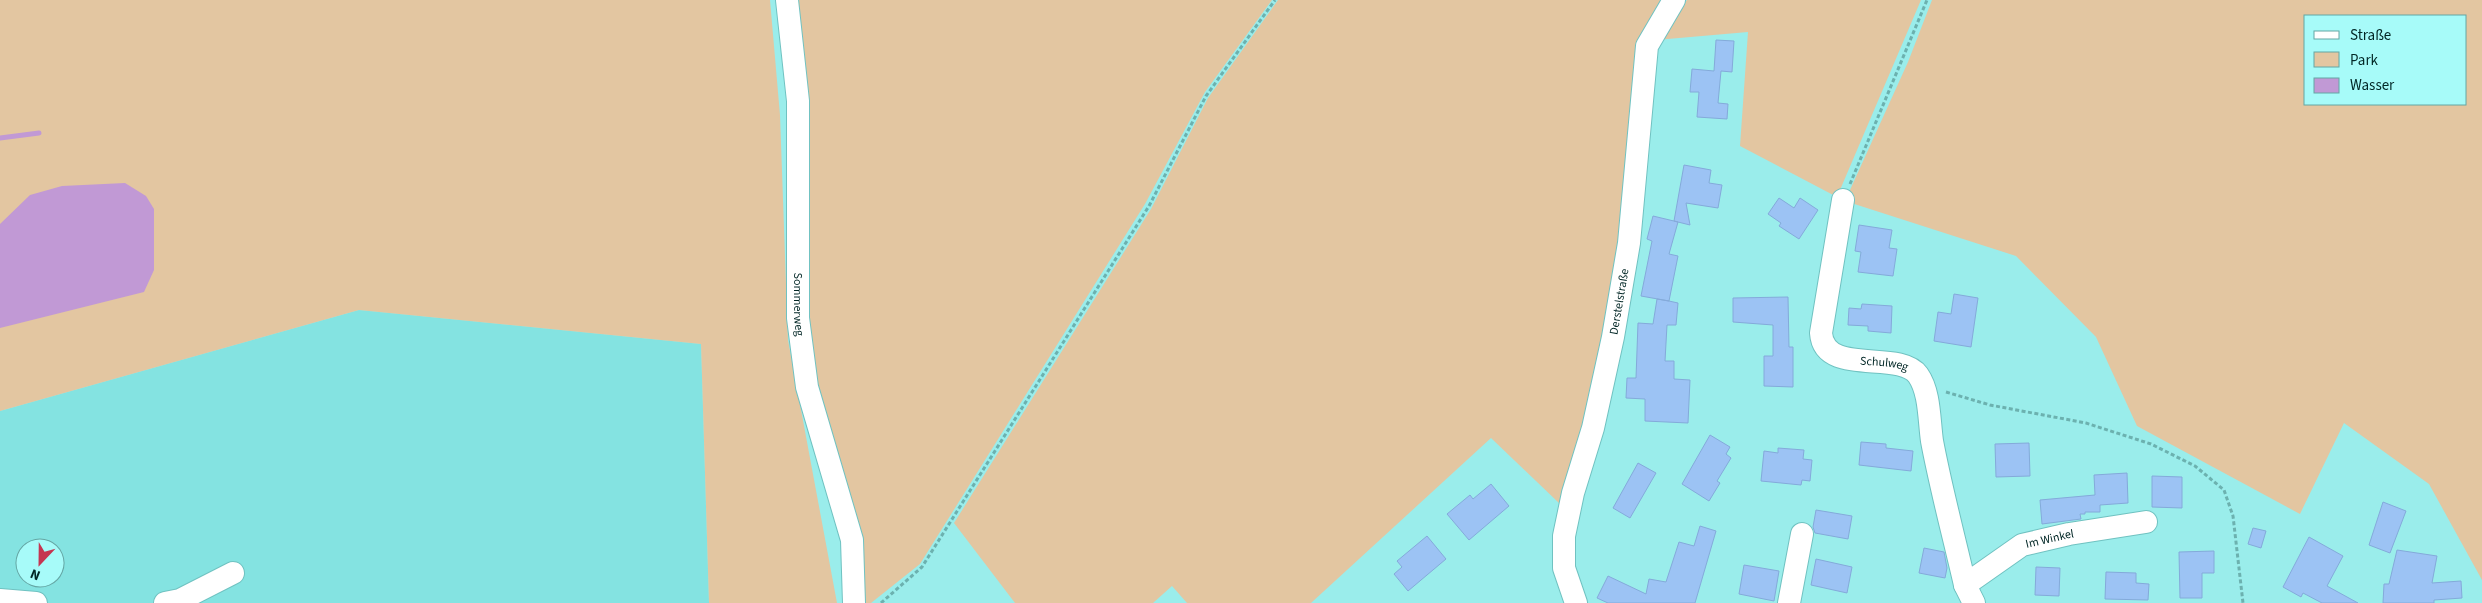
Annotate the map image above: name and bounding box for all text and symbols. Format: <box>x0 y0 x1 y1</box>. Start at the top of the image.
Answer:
legend <box>2304 15 2467 105</box>
text: Straße <box>2350 25 2391 46</box>
text: Park <box>2350 50 2379 71</box>
text: Wasser <box>2350 75 2395 96</box>
street label: Derstelstraße <box>1606 267 1634 336</box>
street label: Sommerweg <box>789 273 808 337</box>
street label: Schulweg <box>1859 352 1911 376</box>
street label: Im Winkel <box>2024 525 2075 553</box>
north arrow <box>15 538 65 588</box>
text: N <box>27 563 44 585</box>

